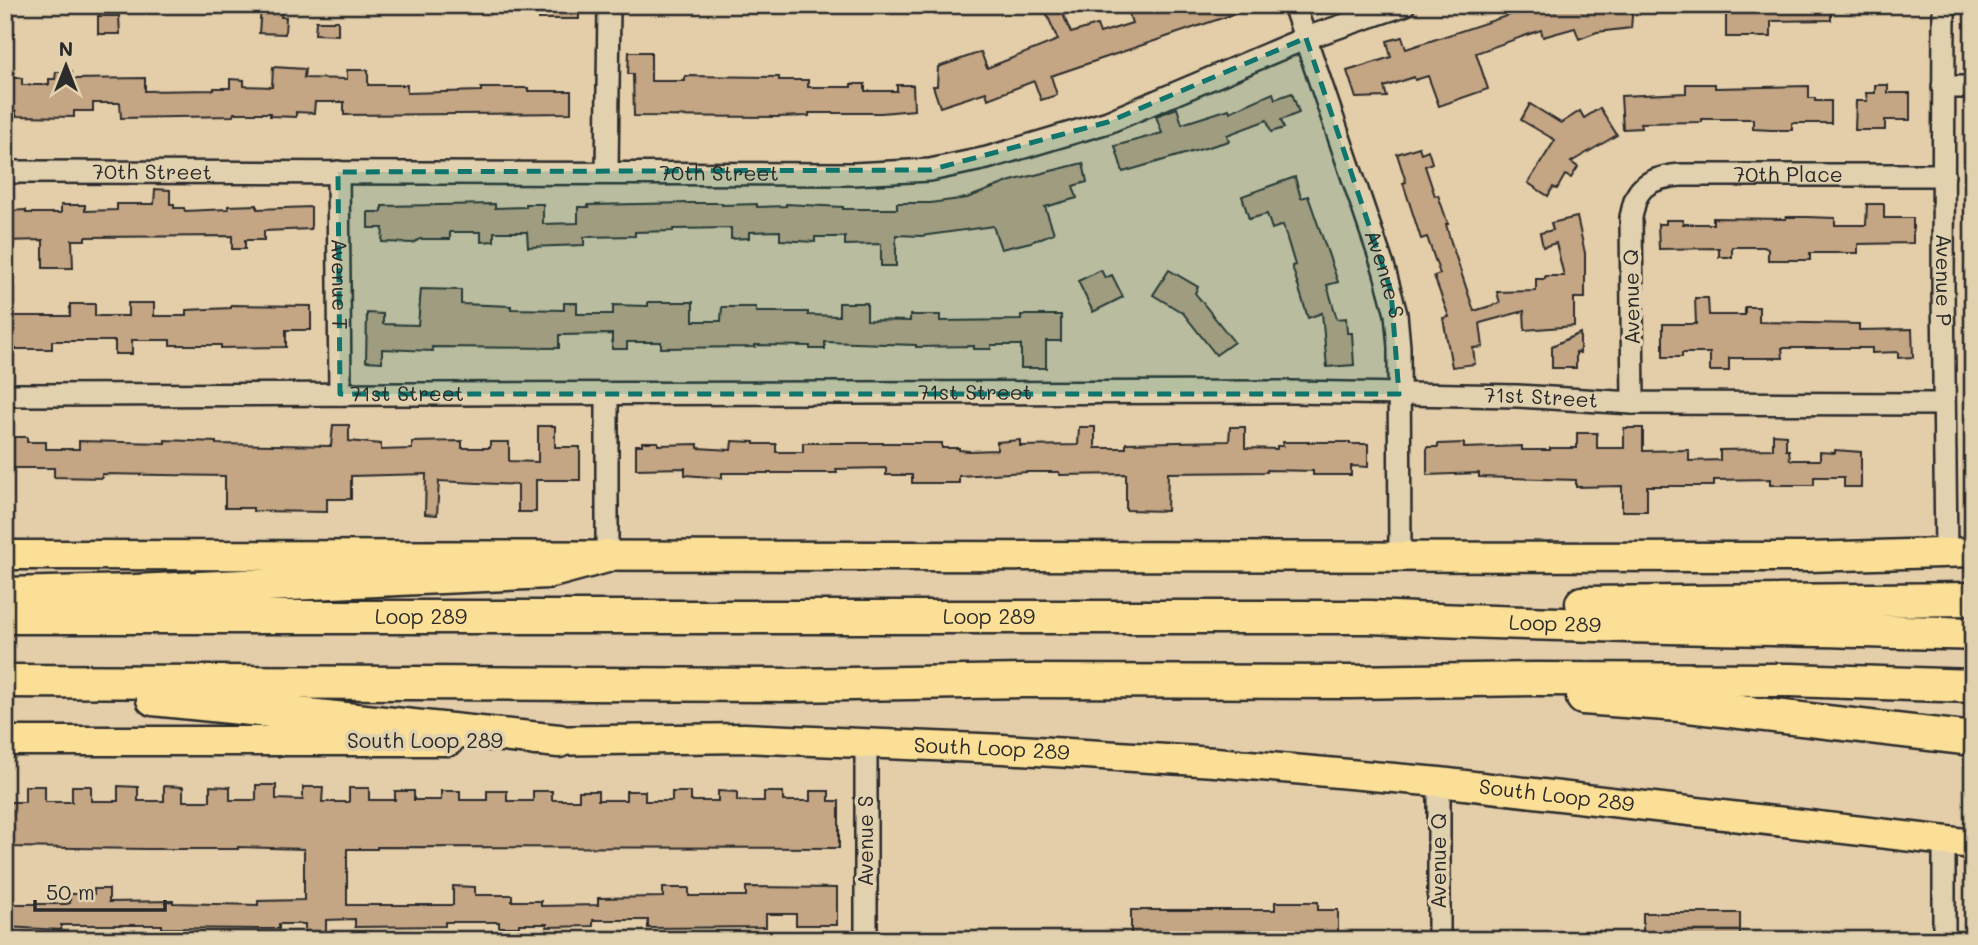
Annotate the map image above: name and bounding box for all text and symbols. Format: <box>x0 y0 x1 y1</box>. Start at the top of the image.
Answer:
north arrow <box>32 32 102 102</box>
text: N <box>59 36 73 61</box>
street label: 70th Street <box>92 157 212 184</box>
street label: 70th Street <box>659 159 779 186</box>
street label: 70th Place <box>1734 160 1843 187</box>
street label: Avenue S <box>1360 226 1412 321</box>
street label: Avenue P <box>1931 234 1958 326</box>
street label: Avenue T <box>327 238 354 330</box>
street label: Avenue Q <box>1616 249 1645 345</box>
street label: 71st Street <box>918 378 1032 405</box>
street label: 71st Street <box>350 379 464 406</box>
street label: 71st Street <box>1484 380 1599 413</box>
street label: Loop 289 <box>375 602 467 629</box>
street label: Loop 289 <box>943 602 1035 629</box>
street label: Loop 289 <box>1508 608 1601 637</box>
street label: South Loop 289 <box>347 726 503 753</box>
street label: South Loop 289 <box>913 730 1071 765</box>
street label: South Loop 289 <box>1478 772 1636 817</box>
street label: Avenue S <box>851 795 878 887</box>
street label: Avenue Q <box>1424 813 1451 909</box>
scale bar <box>35 868 164 912</box>
text: 50 m <box>46 878 95 905</box>

